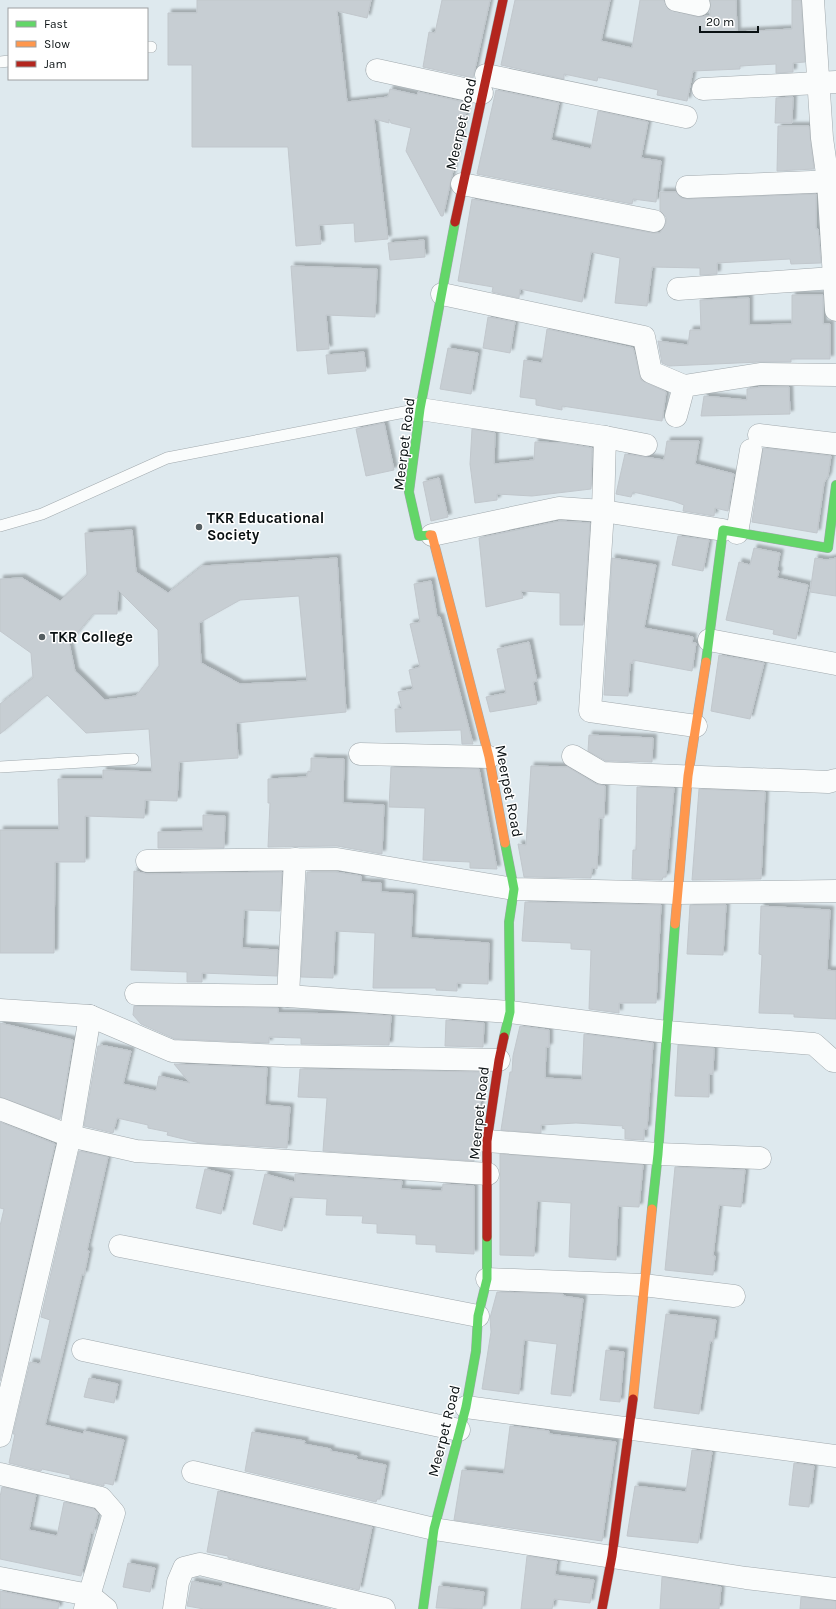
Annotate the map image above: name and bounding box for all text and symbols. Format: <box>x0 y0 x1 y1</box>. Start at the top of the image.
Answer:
legend <box>8 8 148 80</box>
scale bar <box>700 8 758 34</box>
text: 20 m <box>706 15 734 29</box>
text: Fast <box>44 17 68 31</box>
text: Slow <box>44 37 70 51</box>
text: Jam <box>44 57 67 71</box>
street label: Meerpet Road <box>442 76 480 172</box>
street label: Meerpet Road <box>389 396 419 492</box>
place label: TKR Educational Society <box>207 509 324 544</box>
marker: TKR Educational Society <box>194 522 204 532</box>
place label: TKR College <box>50 628 133 646</box>
marker: TKR College <box>37 632 47 642</box>
street label: Meerpet Road <box>491 743 527 839</box>
street label: Meerpet Road <box>465 1065 493 1161</box>
street label: Meerpet Road <box>424 1383 464 1479</box>

